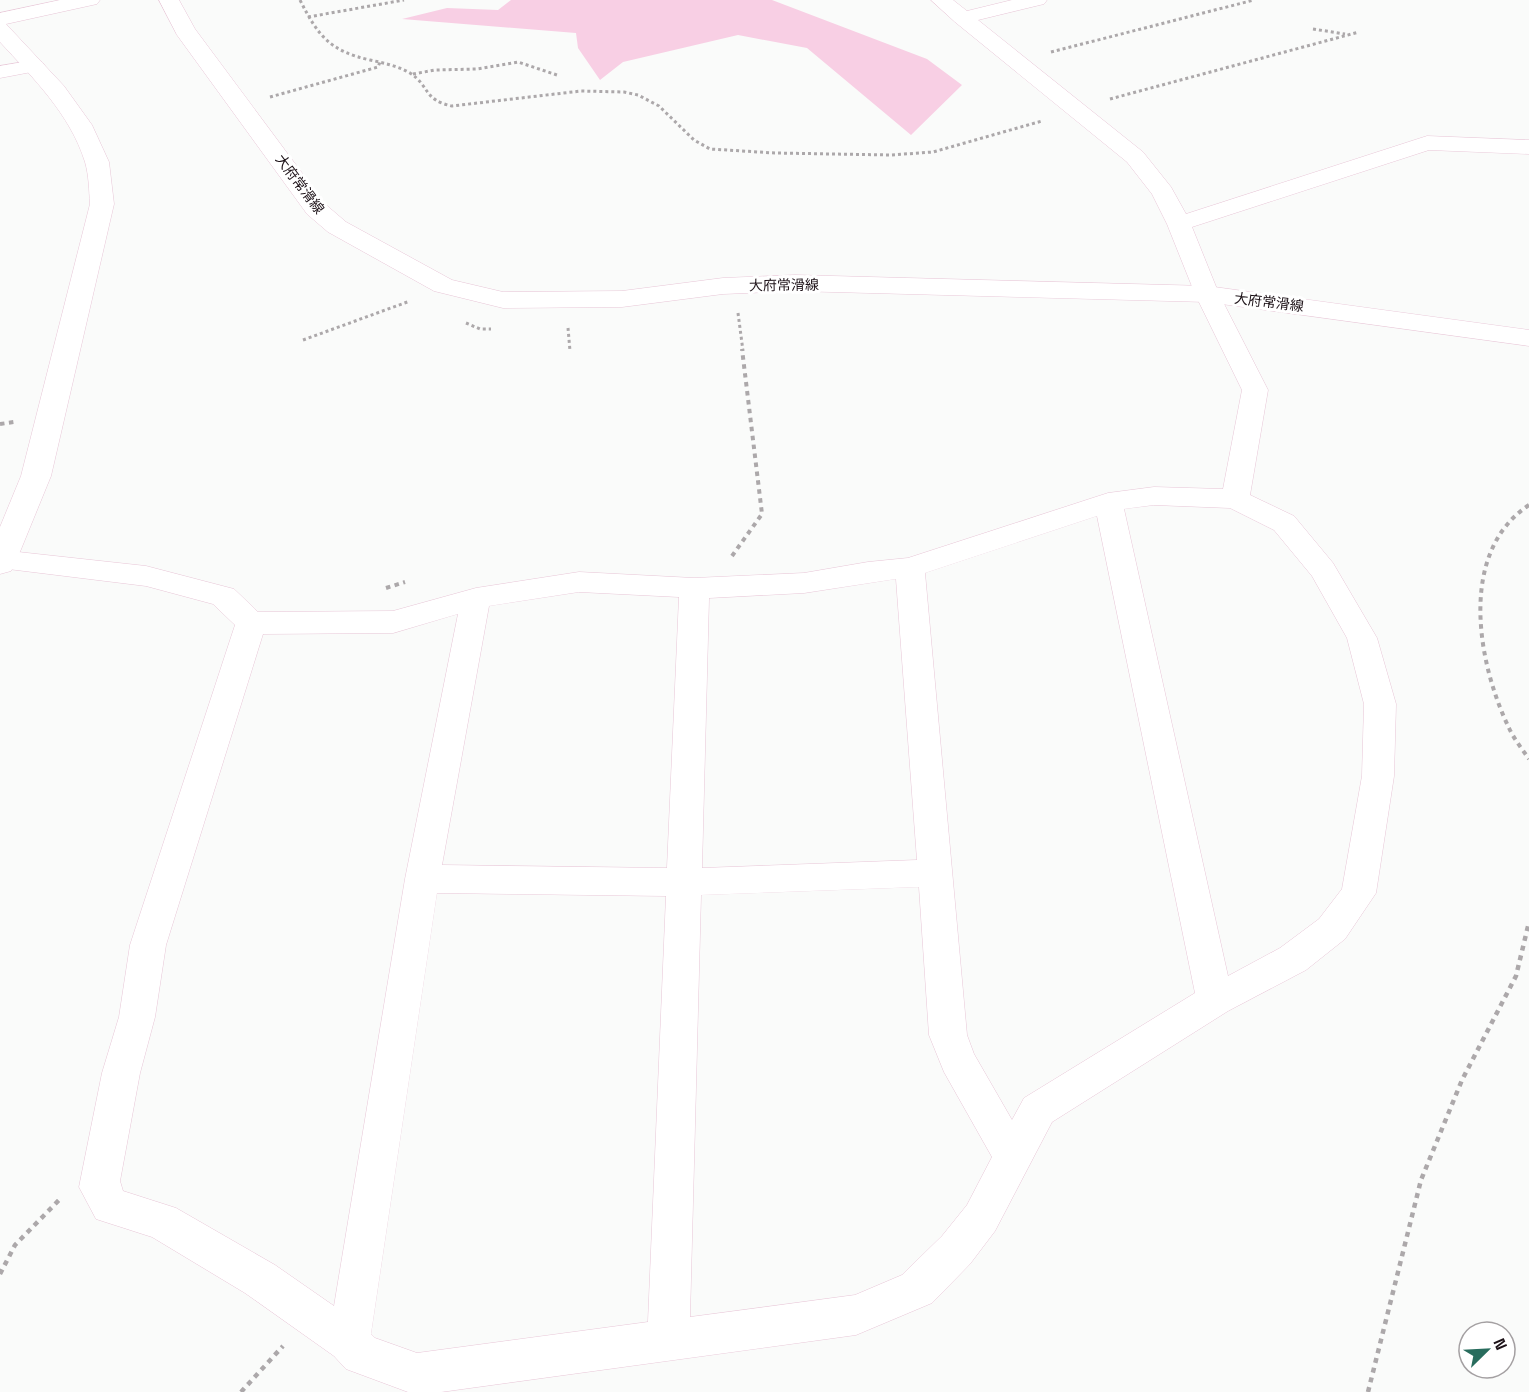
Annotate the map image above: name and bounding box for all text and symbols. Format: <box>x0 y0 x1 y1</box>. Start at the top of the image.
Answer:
street label: 大府常滑線 <box>272 151 328 217</box>
street label: 大府常滑線 <box>749 275 819 295</box>
street label: 大府常滑線 <box>1233 289 1305 315</box>
north arrow <box>1457 1320 1517 1380</box>
text: N <box>1488 1335 1512 1353</box>

